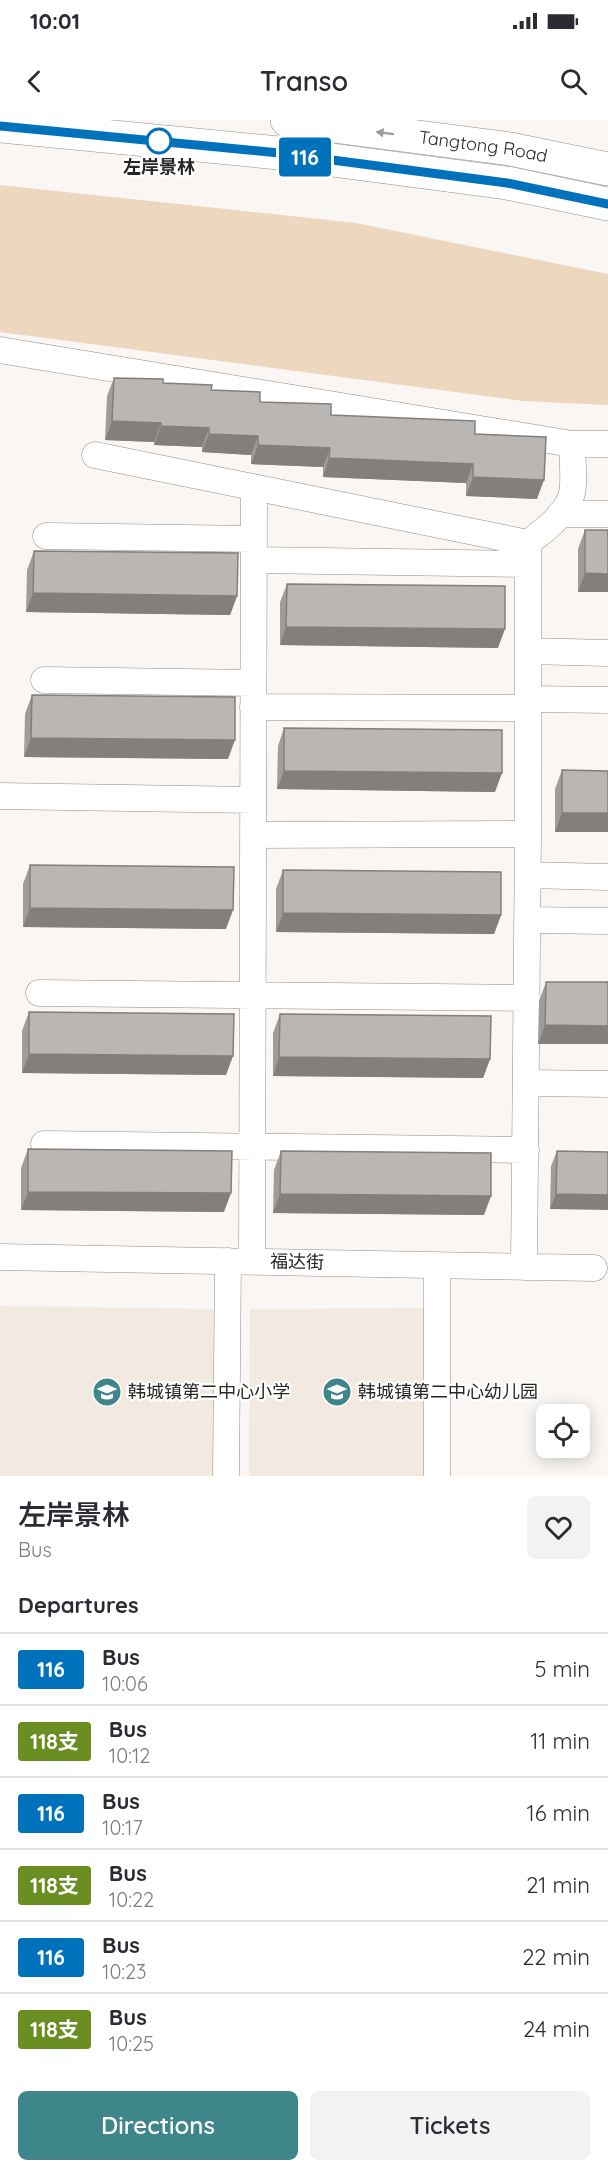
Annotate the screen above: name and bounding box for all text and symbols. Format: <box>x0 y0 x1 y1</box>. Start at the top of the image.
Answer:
text: 10:01 <box>30 7 80 35</box>
text: Transo <box>260 64 348 98</box>
icon: back <box>18 65 51 98</box>
icon: search <box>557 65 590 98</box>
street label: Tangtong Road <box>418 125 550 167</box>
marker: 左岸景林 <box>146 128 172 154</box>
one-way arrow <box>375 128 394 137</box>
line badge: 116 <box>270 138 340 177</box>
text: 116 <box>291 144 319 170</box>
place label: 左岸景林 <box>123 155 195 178</box>
street label: 福达街 <box>270 1250 324 1273</box>
school or university icon: 韩城镇第二中心小学 <box>91 1376 123 1408</box>
school or university icon: 韩城镇第二中心幼儿园 <box>321 1376 353 1408</box>
place label: 韩城镇第二中心小学 <box>128 1380 290 1403</box>
place label: 韩城镇第二中心幼儿园 <box>358 1380 538 1403</box>
map controls <box>536 1404 590 1458</box>
button: locate <box>536 1404 590 1458</box>
button: heart <box>527 1496 590 1559</box>
text: 左岸景林 <box>18 1497 130 1532</box>
text: Bus <box>18 1537 52 1562</box>
text: Departures <box>18 1591 139 1619</box>
text: Bus <box>102 1643 140 1671</box>
text: 5 min <box>535 1655 590 1683</box>
text: 116 <box>37 1656 65 1682</box>
text: 10:06 <box>102 1671 148 1696</box>
text: Bus <box>109 1715 147 1743</box>
text: 11 min <box>530 1727 590 1755</box>
text: 118支 <box>30 1728 79 1754</box>
text: 10:12 <box>109 1743 150 1768</box>
text: Bus <box>102 1787 140 1815</box>
text: 16 min <box>527 1799 590 1827</box>
text: 116 <box>37 1800 65 1826</box>
text: 10:17 <box>102 1815 143 1840</box>
text: Bus <box>109 1859 147 1887</box>
text: 21 min <box>526 1871 590 1899</box>
text: 118支 <box>30 1872 79 1898</box>
text: 10:22 <box>109 1887 154 1912</box>
text: Bus <box>102 1931 140 1959</box>
text: 22 min <box>522 1943 590 1971</box>
text: 116 <box>37 1944 65 1970</box>
text: 10:23 <box>102 1959 147 1984</box>
text: Bus <box>109 2003 147 2031</box>
text: 24 min <box>523 2015 590 2043</box>
text: 118支 <box>30 2016 79 2042</box>
text: 10:25 <box>109 2031 154 2056</box>
button: Directions <box>18 2091 298 2160</box>
button: Tickets <box>310 2091 590 2160</box>

